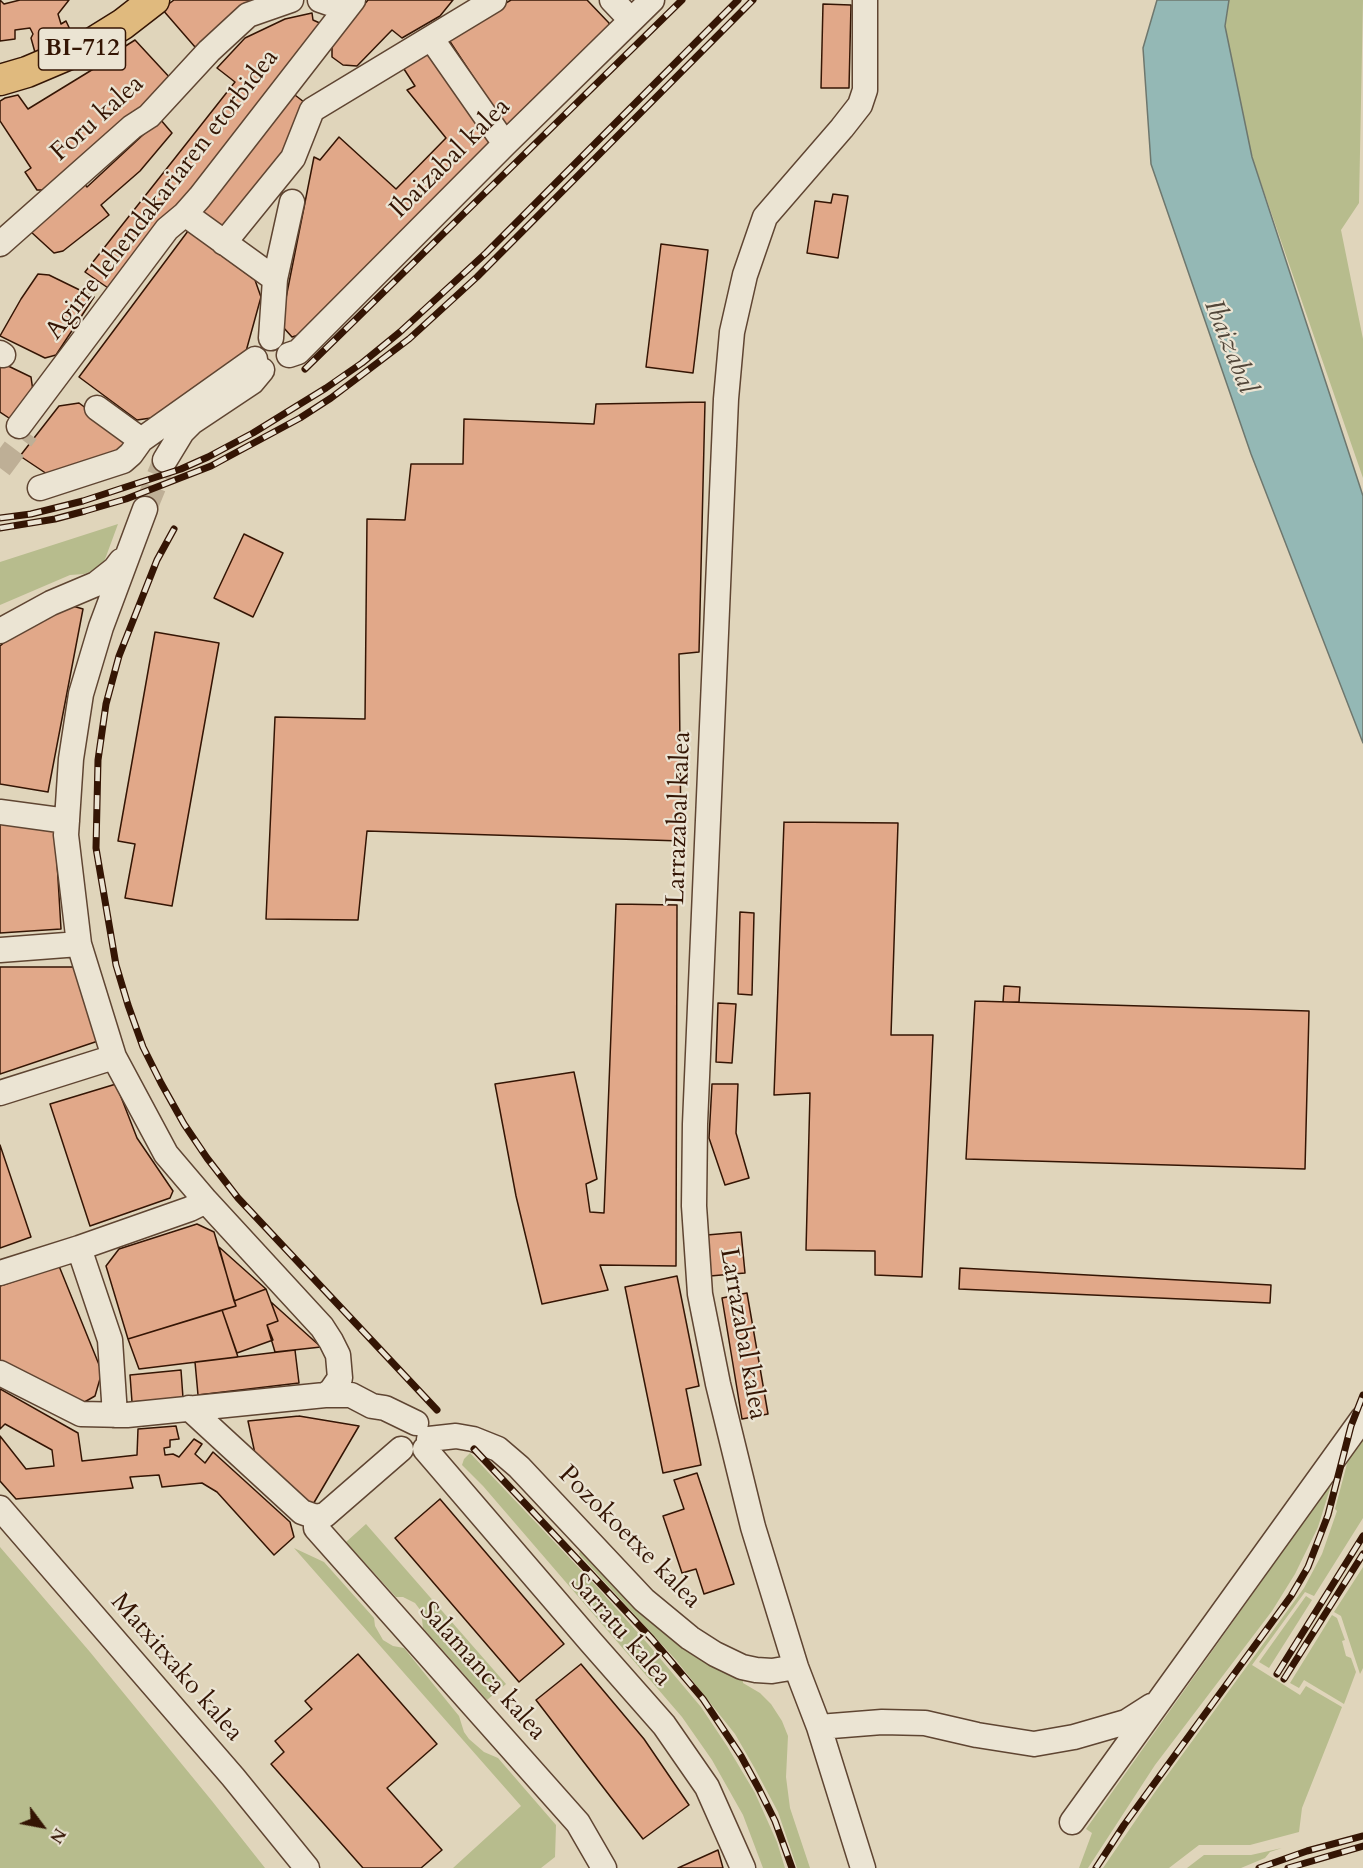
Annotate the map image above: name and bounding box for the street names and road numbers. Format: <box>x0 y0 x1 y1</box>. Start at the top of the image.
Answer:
road number: BI-712 <box>38 28 125 70</box>
street label: Agirre lehendakariaren etorbidea <box>40 43 286 347</box>
street label: Foru kalea <box>45 69 151 169</box>
street label: Ibaizabal kalea <box>384 92 518 226</box>
street label: Larrazabal kalea <box>661 731 699 905</box>
street label: Larrazabal kalea <box>712 1246 772 1422</box>
street label: Pozokoetxe kalea <box>551 1460 707 1616</box>
street label: Sarratu kalea <box>563 1568 677 1694</box>
street label: Matxitxako kalea <box>103 1587 249 1749</box>
street label: Salamanca kalea <box>412 1597 552 1747</box>

